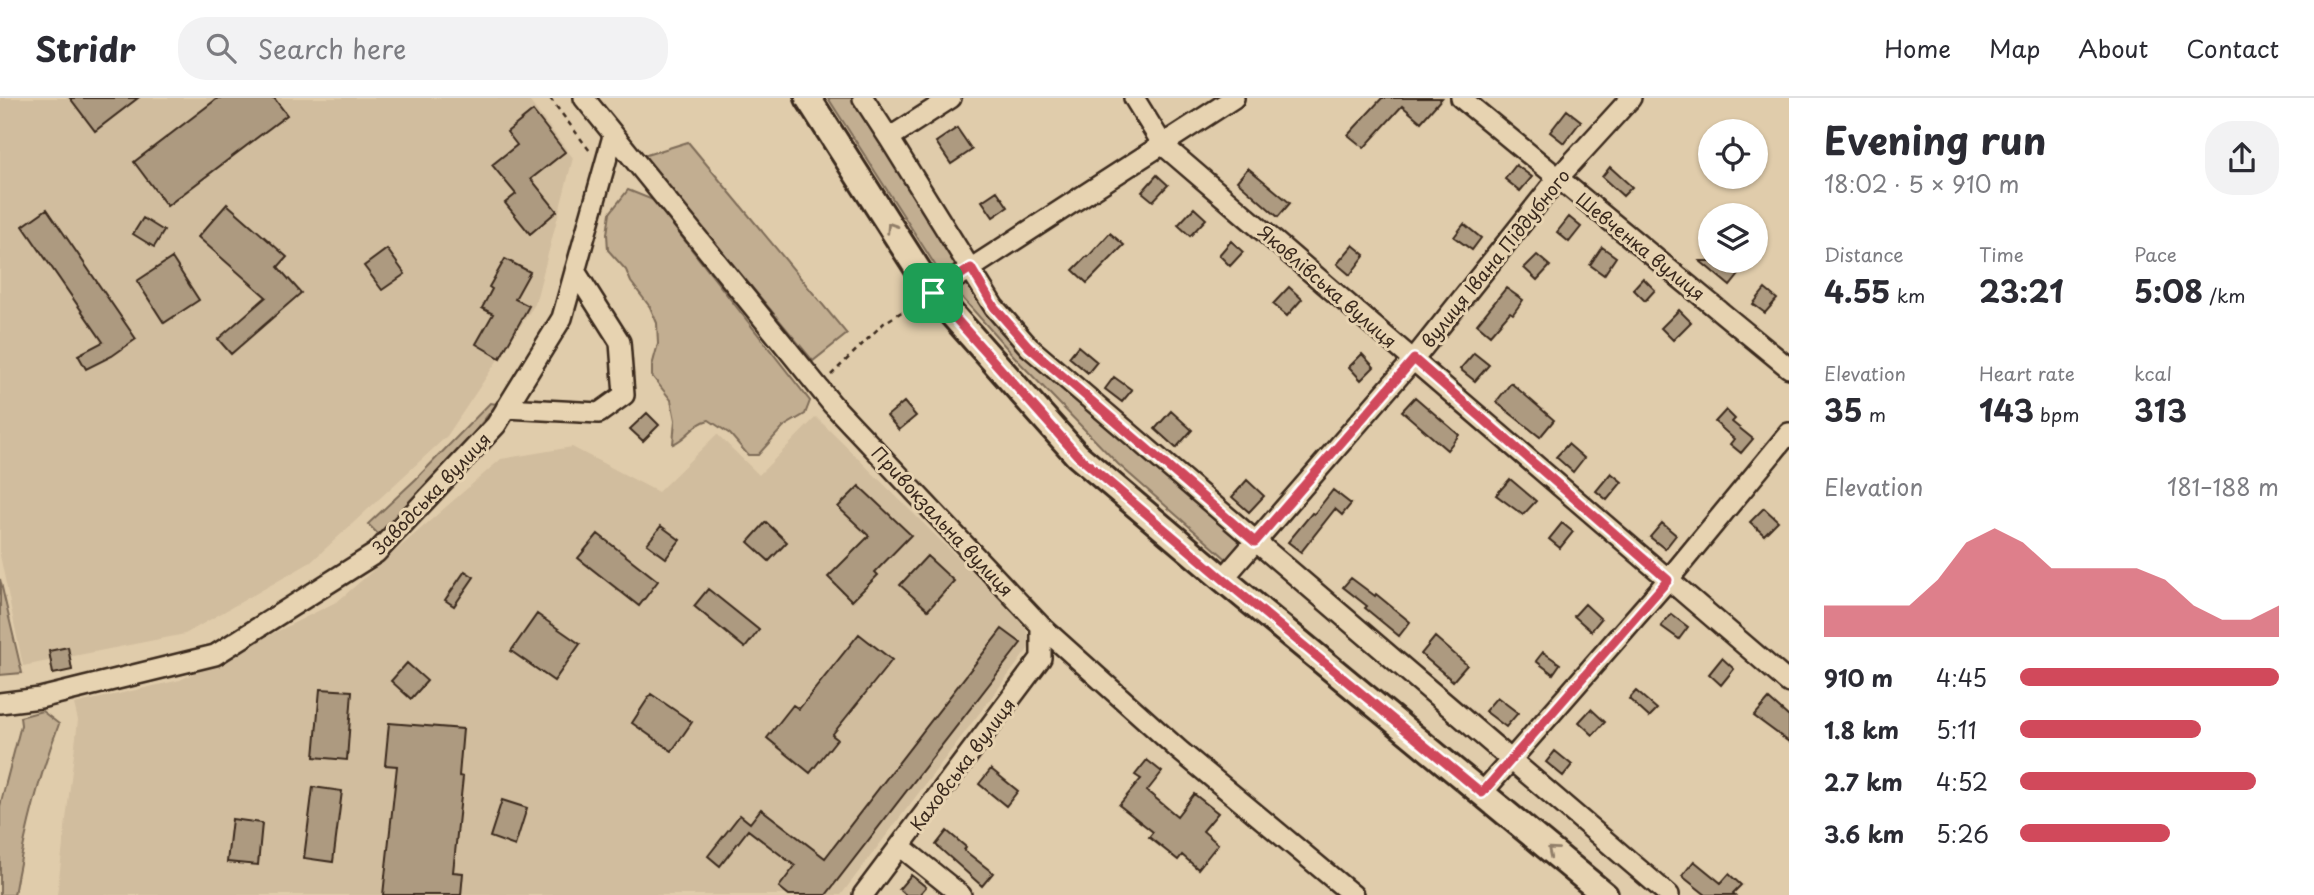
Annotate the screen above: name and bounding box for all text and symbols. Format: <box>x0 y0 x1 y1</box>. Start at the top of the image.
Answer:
search box <box>178 17 668 80</box>
text: Stridr <box>35 23 136 73</box>
icon: search <box>202 29 240 67</box>
text: Search here <box>258 29 406 68</box>
text: Home <box>1884 30 1951 66</box>
text: Map <box>1989 30 2040 66</box>
text: About <box>2078 30 2148 66</box>
text: Contact <box>2186 30 2279 66</box>
text: Evening run <box>1824 111 2046 168</box>
map controls <box>1698 119 1768 273</box>
button: locate <box>1698 119 1768 189</box>
button: share <box>2205 121 2279 195</box>
street label: вулиця Івана Піддубного <box>1414 163 1576 353</box>
text: 18:02 · 5 × 910 m <box>1824 166 2019 201</box>
street label: Шевченка вулиця <box>1571 185 1711 307</box>
button: layers <box>1698 203 1768 273</box>
street label: Яковлівська вулиця <box>1253 218 1403 354</box>
one-way arrow <box>886 222 899 235</box>
text: Distance <box>1824 240 1904 268</box>
text: Time <box>1979 240 2024 268</box>
text: Pace <box>2134 240 2177 268</box>
pin <box>903 263 963 323</box>
text: 4.55 <box>1824 268 1891 313</box>
text: 23:21 <box>1979 268 2064 313</box>
text: 5:08 <box>2134 268 2203 313</box>
icon: arrive <box>914 274 952 312</box>
text: km <box>1891 281 1925 309</box>
text: /km <box>2203 281 2246 309</box>
text: Elevation <box>1824 359 1906 387</box>
text: Heart rate <box>1979 359 2075 387</box>
text: kcal <box>2134 359 2172 387</box>
text: 35 <box>1824 387 1863 432</box>
text: 143 <box>1979 387 2034 432</box>
text: 313 <box>2134 387 2187 432</box>
text: m <box>1863 400 1886 428</box>
text: bpm <box>2034 400 2079 428</box>
street label: Заводська вулиця <box>366 426 496 560</box>
street label: Привокзальна вулиця <box>866 440 1020 602</box>
text: Elevation <box>1824 469 1923 504</box>
text: 181–188 m <box>2167 469 2279 504</box>
text: 910 m <box>1824 660 1893 695</box>
text: 4:45 <box>1936 660 1987 695</box>
street label: Каховська вулиця <box>903 692 1021 836</box>
text: 1.8 km <box>1824 712 1899 747</box>
text: 5:11 <box>1936 712 1977 747</box>
text: 2.7 km <box>1824 764 1903 799</box>
text: 4:52 <box>1936 764 1988 799</box>
text: 3.6 km <box>1824 816 1904 851</box>
text: 5:26 <box>1936 816 1989 851</box>
one-way arrow <box>1548 847 1561 859</box>

